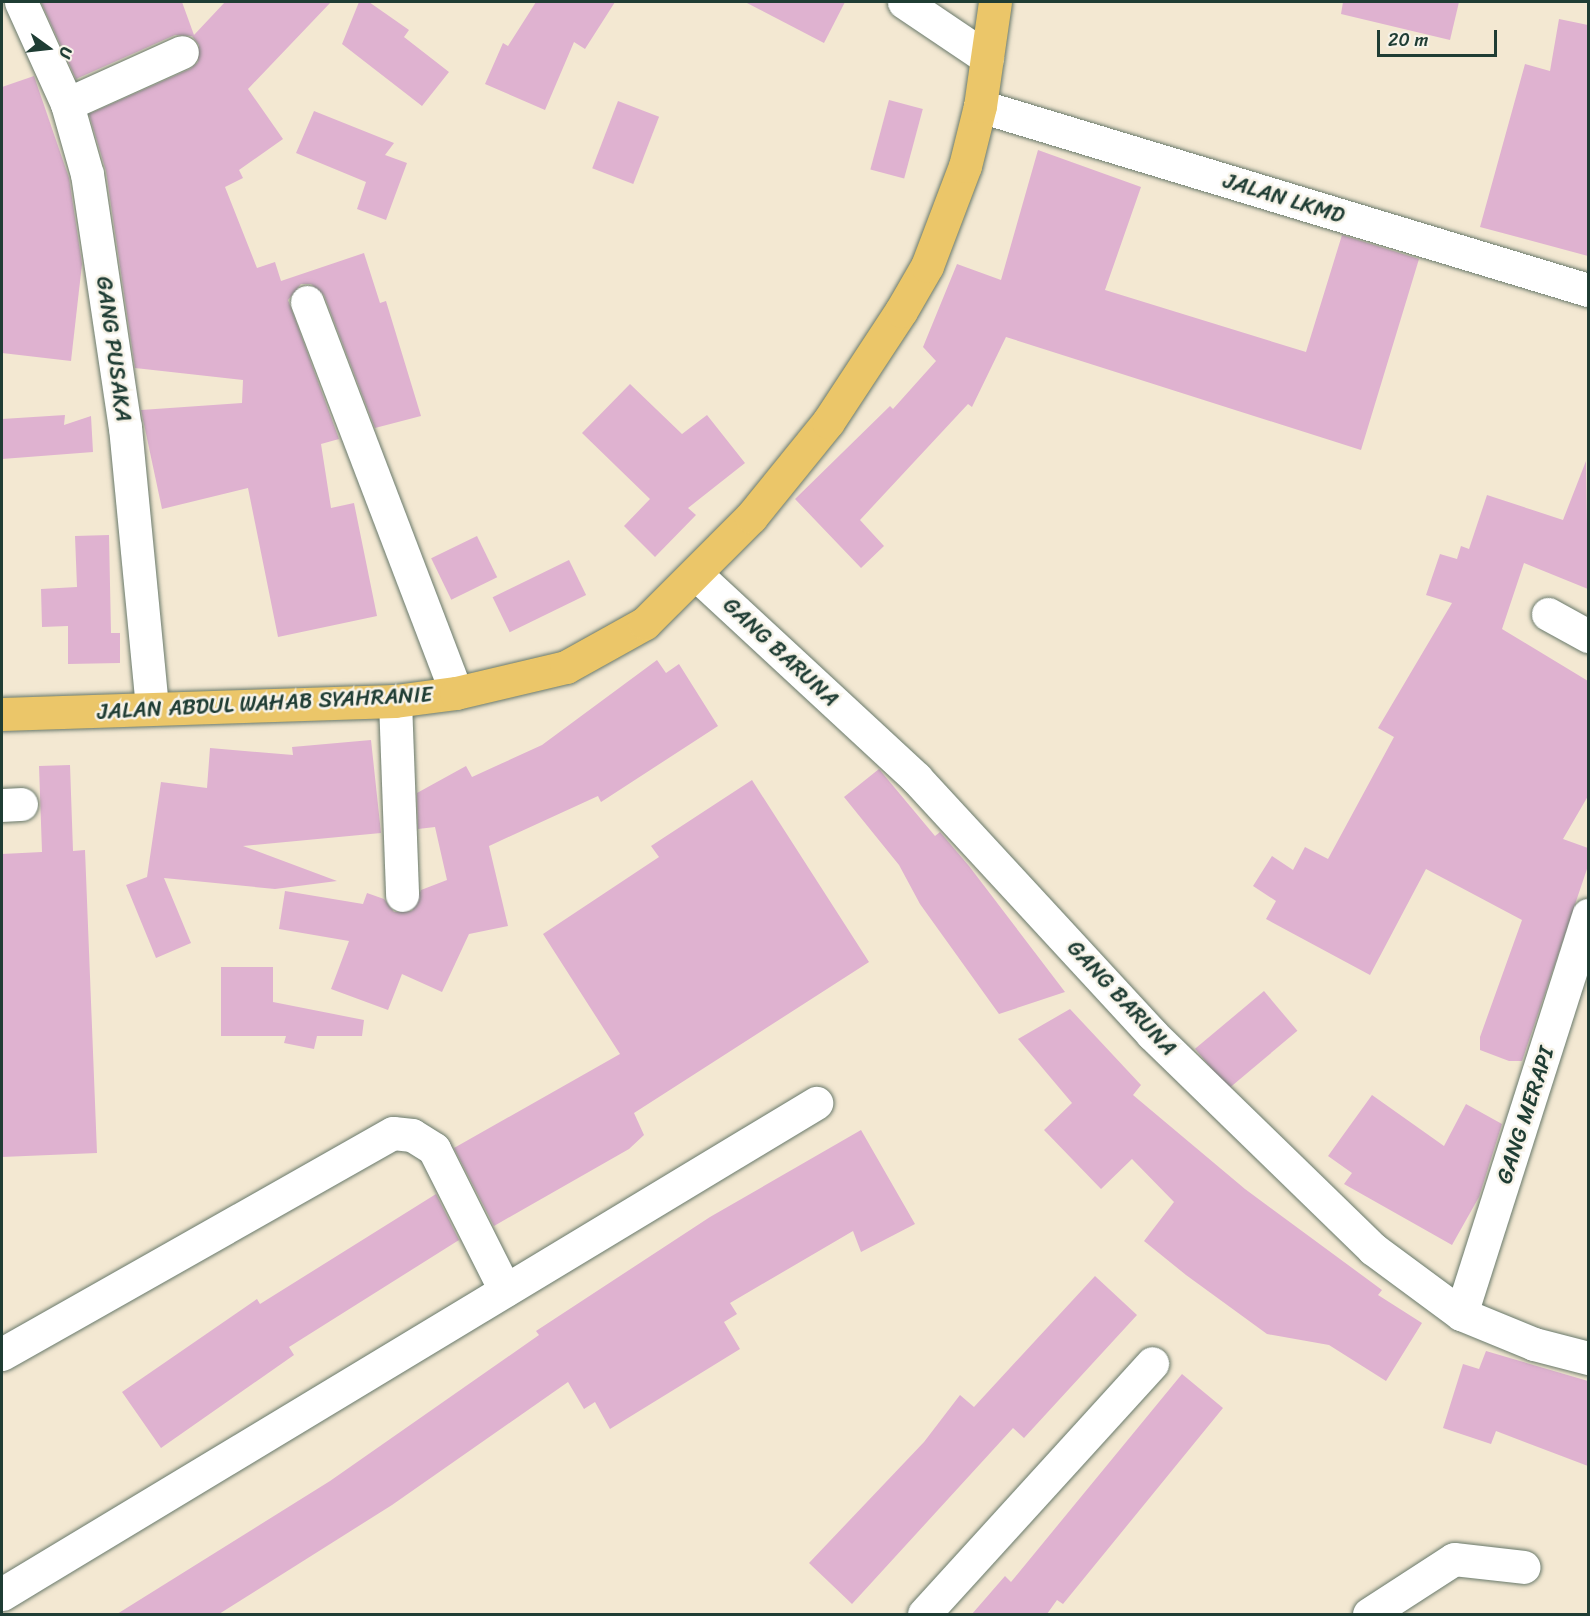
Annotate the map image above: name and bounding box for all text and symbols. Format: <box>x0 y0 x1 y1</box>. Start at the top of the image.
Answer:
north arrow <box>18 18 78 78</box>
scale bar <box>1380 18 1500 56</box>
text: 20 m <box>1388 24 1428 56</box>
text: U <box>50 44 81 62</box>
street label: JALAN LKMD <box>1220 167 1348 229</box>
street label: GANG PUSAKA <box>91 275 137 423</box>
street label: GANG BARUNA <box>718 592 844 712</box>
street label: JALAN ABDUL WAHAB SYAHRANIE <box>97 681 433 725</box>
street label: GANG BARUNA <box>1062 935 1182 1061</box>
street label: GANG MERAPI <box>1491 1044 1559 1186</box>

